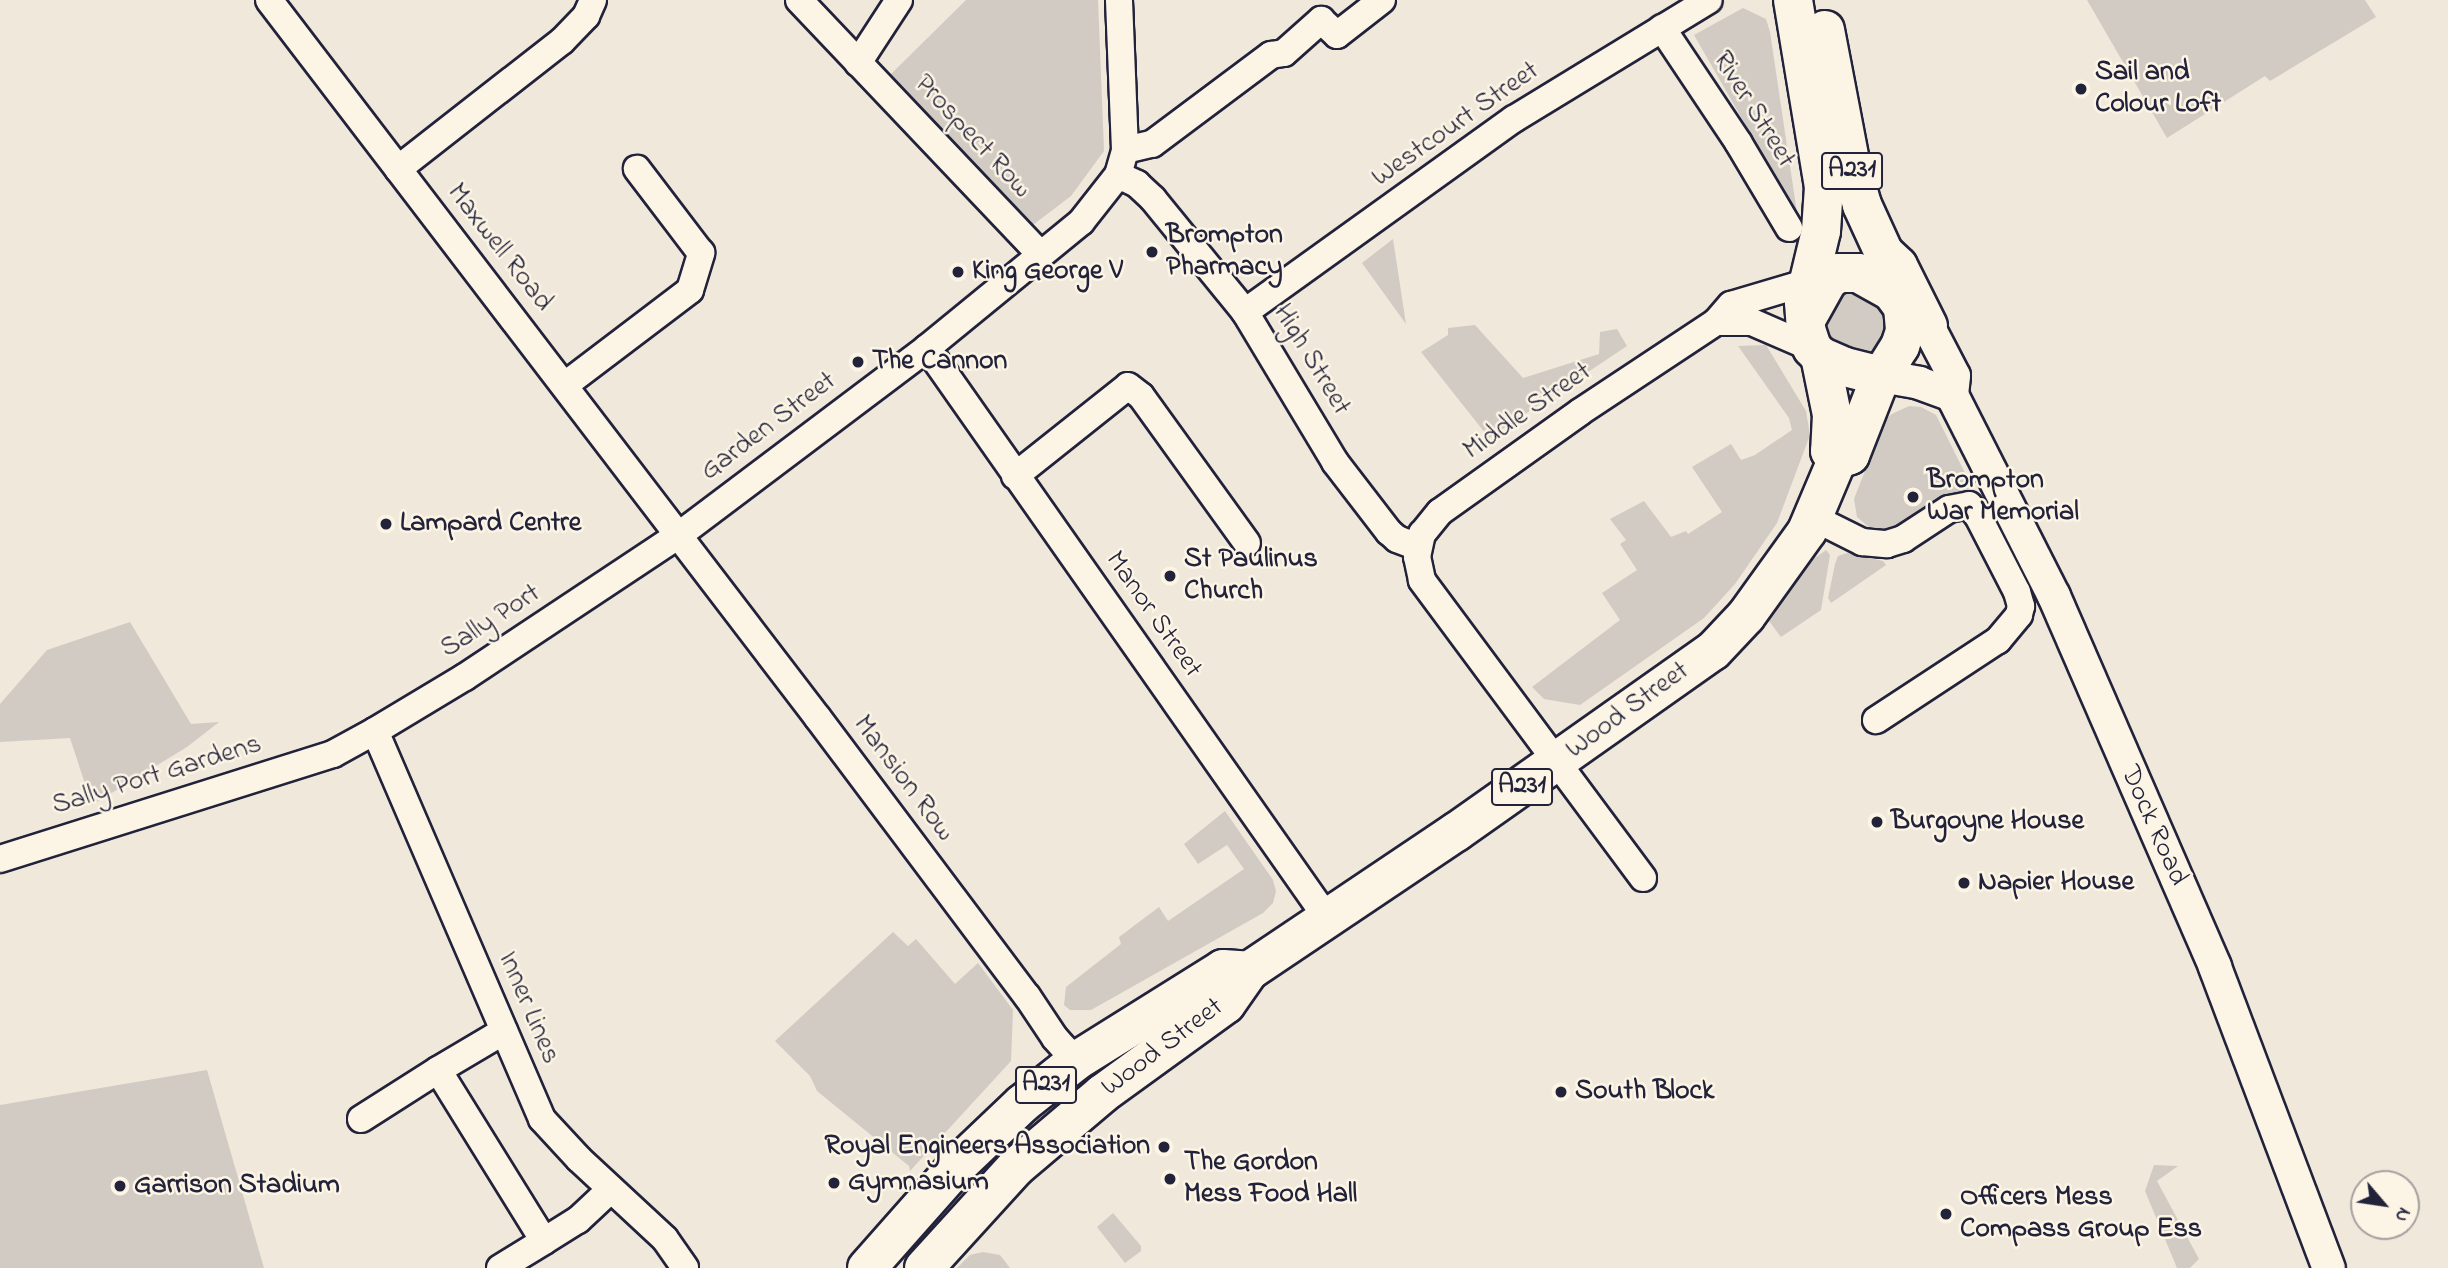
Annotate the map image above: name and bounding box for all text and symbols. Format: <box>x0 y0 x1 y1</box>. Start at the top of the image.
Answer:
street label: River Street <box>1704 46 1802 174</box>
street label: Westcourt Street <box>1366 55 1546 195</box>
place label: Sail and Colour Loft <box>2095 56 2221 122</box>
street label: Prospect Row <box>906 68 1038 206</box>
marker: Sail and Colour Loft <box>2073 81 2089 97</box>
road number: A231 <box>1820 148 1884 194</box>
street label: Maxwell Road <box>439 177 559 319</box>
place label: Brompton Pharmacy <box>1166 219 1283 285</box>
marker: Brompton Pharmacy <box>1144 244 1160 260</box>
place label: King George V <box>972 255 1123 289</box>
marker: King George V <box>950 264 966 280</box>
street label: High Street <box>1265 298 1357 422</box>
place label: The Cannon <box>872 345 1007 379</box>
marker: The Cannon <box>850 354 866 370</box>
street label: Middle Street <box>1458 356 1598 468</box>
street label: Garden Street <box>695 365 843 489</box>
place label: Brompton War Memorial <box>1927 464 2079 530</box>
marker: Brompton War Memorial <box>1905 489 1921 505</box>
place label: Lampard Centre <box>400 507 581 541</box>
marker: Lampard Centre <box>378 516 394 532</box>
place label: St Paulinus Church <box>1184 543 1318 609</box>
street label: Manor Street <box>1097 545 1209 685</box>
marker: St Paulinus Church <box>1162 568 1178 584</box>
street label: Sally Port <box>435 577 547 667</box>
street label: Wood Street <box>1560 655 1696 767</box>
street label: Mansion Row <box>845 709 961 849</box>
street label: Sally Port Gardens <box>48 728 266 824</box>
street label: Dock Road <box>2112 761 2194 891</box>
road number: A231 <box>1490 764 1554 810</box>
place label: Burgoyne House <box>1891 805 2084 839</box>
marker: Burgoyne House <box>1869 814 1885 830</box>
place label: Napier House <box>1978 866 2134 900</box>
marker: Napier House <box>1956 875 1972 891</box>
street label: Inner Lines <box>489 947 567 1069</box>
street label: Wood Street <box>1095 991 1231 1105</box>
road number: A231 <box>1014 1062 1078 1108</box>
place label: South Block <box>1575 1075 1714 1109</box>
marker: South Block <box>1553 1084 1569 1100</box>
place label: Royal Engineers Association <box>825 1130 1150 1164</box>
marker: Royal Engineers Association <box>1156 1139 1172 1155</box>
place label: The Gordon Mess Food Hall <box>1184 1146 1357 1212</box>
place label: Gymnasium <box>848 1166 989 1200</box>
place label: Garrison Stadium <box>134 1169 340 1203</box>
north arrow <box>2350 1170 2420 1240</box>
marker: The Gordon Mess Food Hall <box>1162 1171 1178 1187</box>
marker: Gymnasium <box>826 1175 842 1191</box>
marker: Garrison Stadium <box>112 1178 128 1194</box>
place label: Officers Mess Compass Group Ess <box>1960 1181 2202 1247</box>
text: N <box>2387 1202 2417 1227</box>
marker: Officers Mess Compass Group Ess <box>1938 1206 1954 1222</box>

